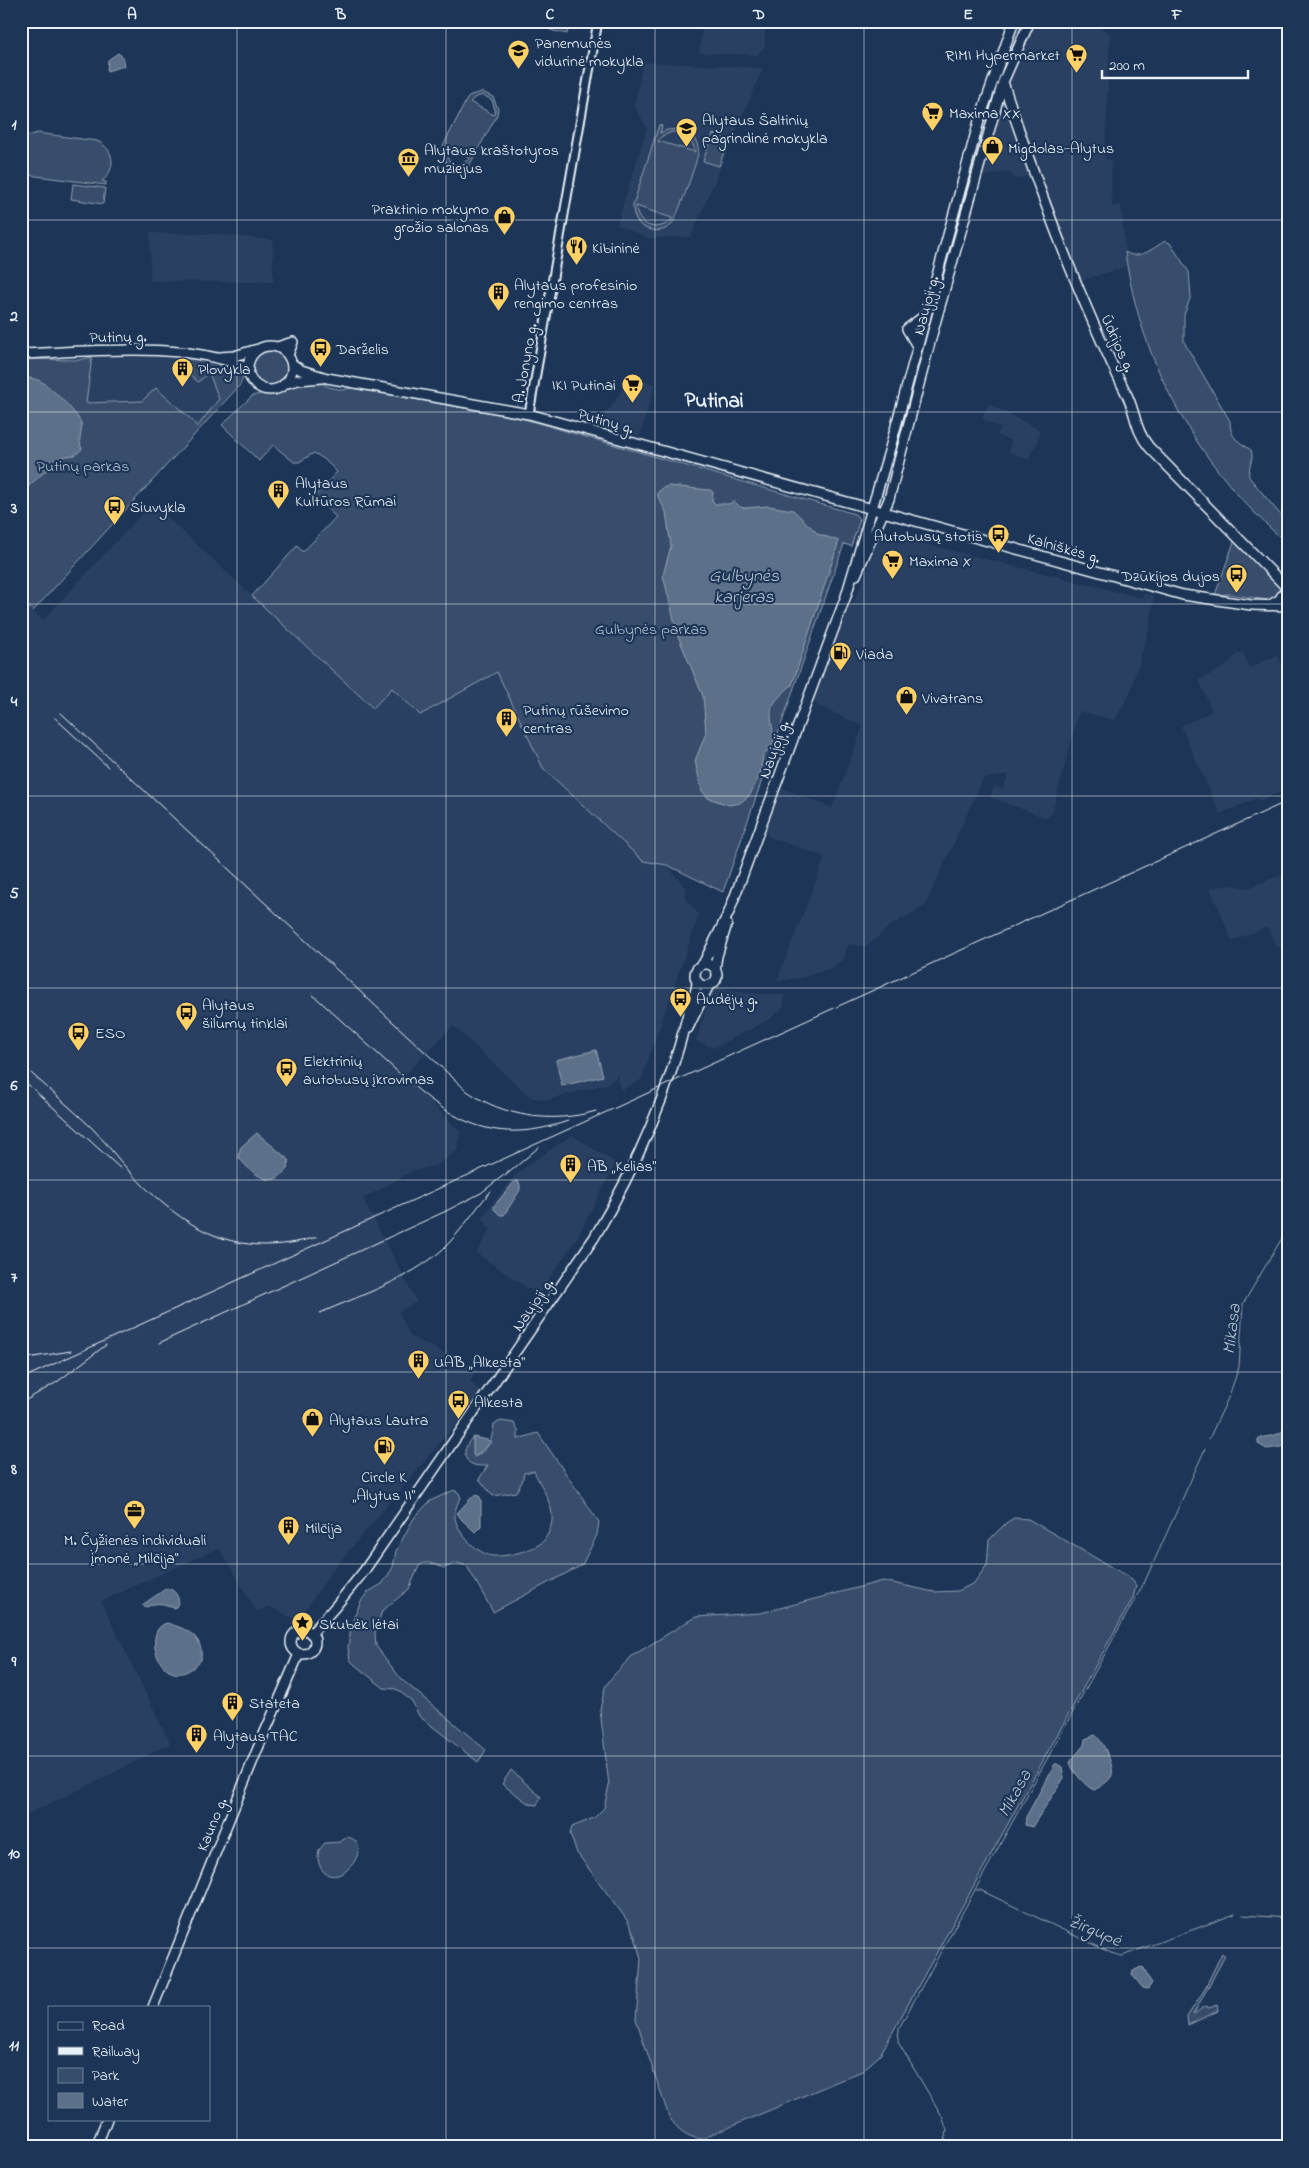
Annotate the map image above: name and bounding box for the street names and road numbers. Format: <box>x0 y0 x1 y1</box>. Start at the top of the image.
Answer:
street label: Naujoji g. <box>908 273 946 338</box>
street label: Ūdrijos g. <box>1094 311 1141 377</box>
street label: A. Jonyno g. <box>507 322 545 405</box>
street label: Putinų g. <box>89 326 147 350</box>
street label: Putinų g. <box>575 403 636 441</box>
street label: Kalniškės g. <box>1024 527 1103 571</box>
street label: Naujoji g. <box>753 717 796 782</box>
street label: Naujoji g. <box>507 1274 561 1337</box>
street label: Kauno g. <box>191 1794 235 1855</box>

